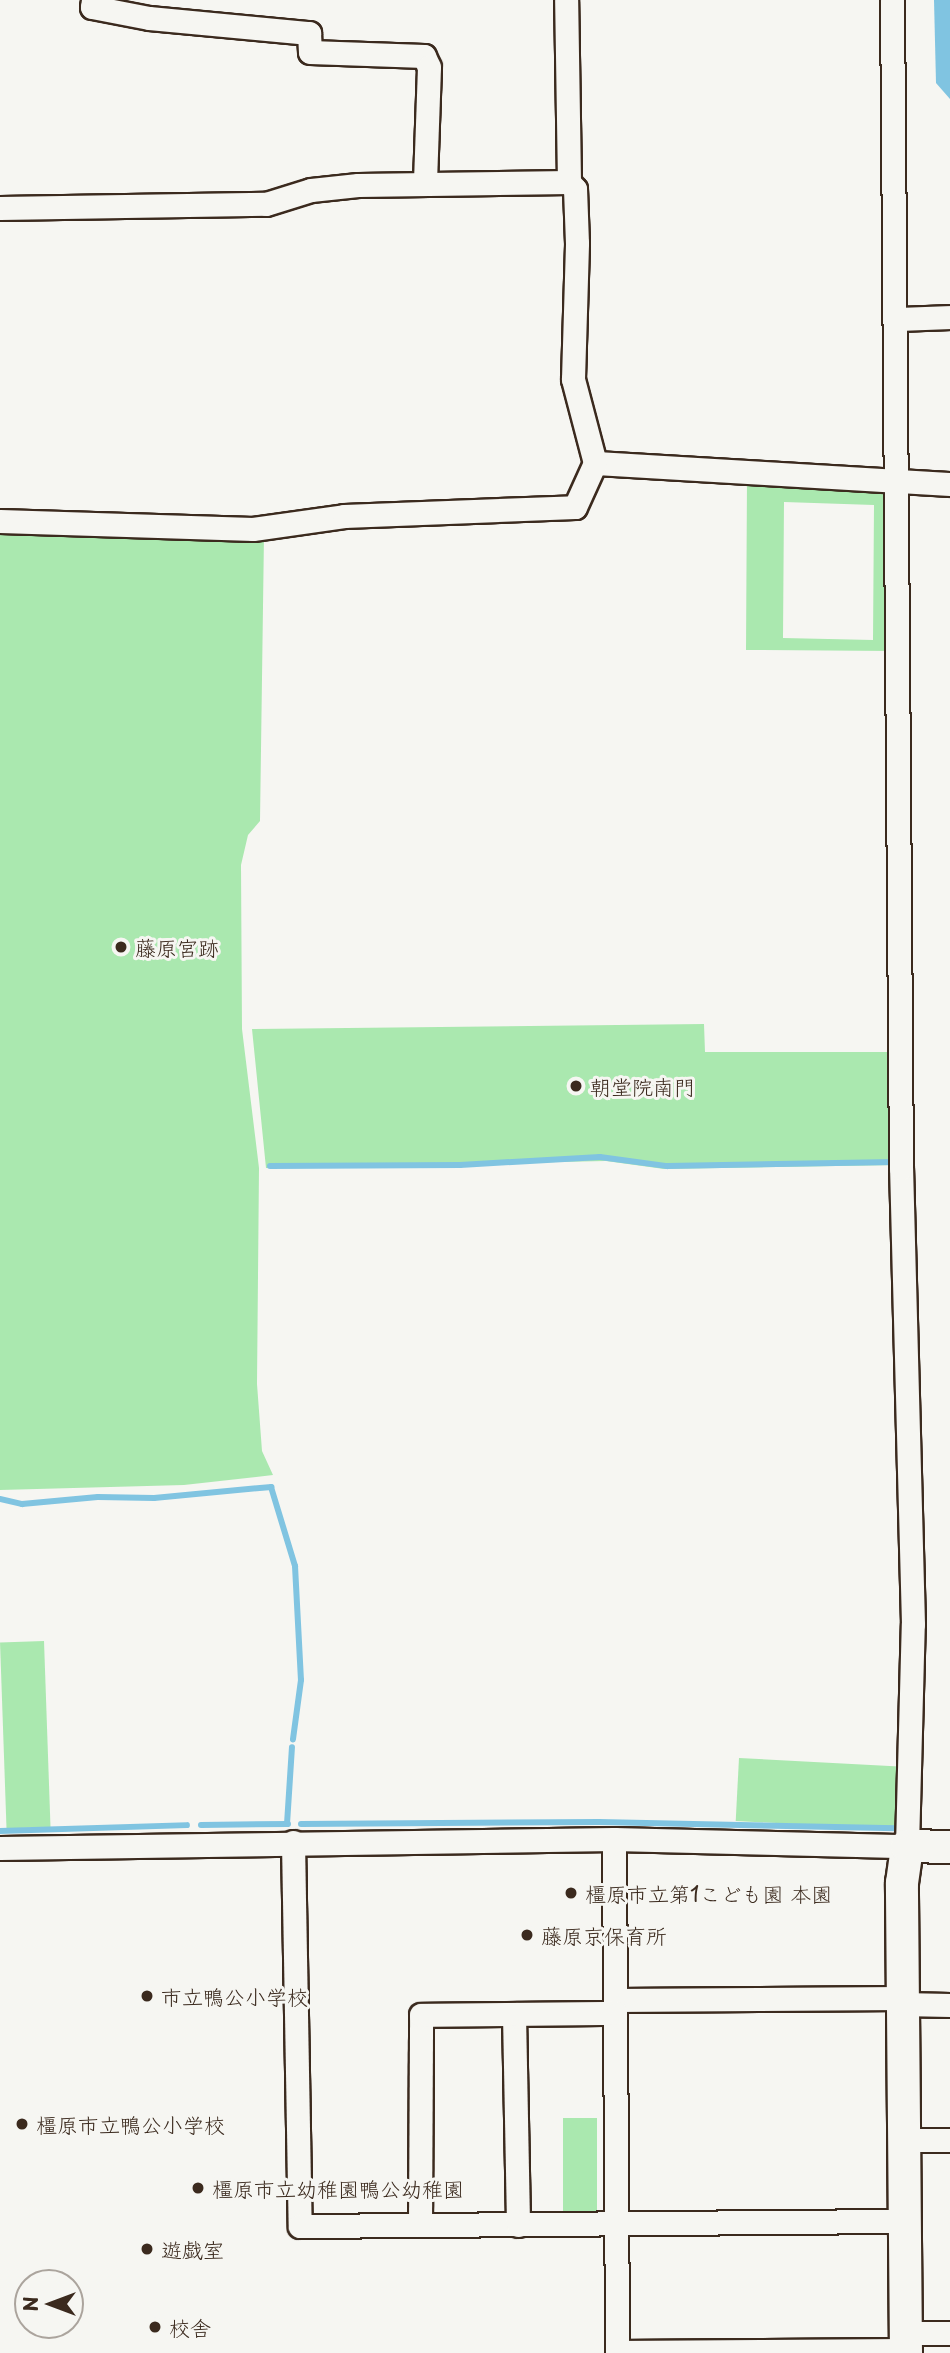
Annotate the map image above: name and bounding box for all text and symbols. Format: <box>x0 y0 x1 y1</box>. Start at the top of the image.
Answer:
place label: 藤原宮跡 <box>135 934 219 960</box>
marker: 藤原宮跡 <box>113 939 129 955</box>
place label: 朝堂院南門 <box>590 1073 695 1099</box>
marker: 朝堂院南門 <box>568 1078 584 1094</box>
place label: 橿原市立第1こども園 本園 <box>585 1880 832 1906</box>
marker: 橿原市立第1こども園 本園 <box>563 1885 579 1901</box>
place label: 藤原京保育所 <box>541 1922 667 1948</box>
marker: 藤原京保育所 <box>519 1927 535 1943</box>
place label: 市立鴨公小学校 <box>161 1983 308 2009</box>
marker: 市立鴨公小学校 <box>139 1988 155 2004</box>
place label: 橿原市立鴨公小学校 <box>36 2111 225 2137</box>
marker: 橿原市立鴨公小学校 <box>14 2116 30 2132</box>
place label: 橿原市立幼稚園鴨公幼稚園 <box>212 2175 464 2201</box>
marker: 橿原市立幼稚園鴨公幼稚園 <box>190 2180 206 2196</box>
place label: 遊戯室 <box>161 2236 224 2262</box>
marker: 遊戯室 <box>139 2241 155 2257</box>
north arrow <box>14 2269 84 2339</box>
text: N <box>16 2296 44 2312</box>
place label: 校舎 <box>169 2314 211 2340</box>
marker: 校舎 <box>147 2319 163 2335</box>

